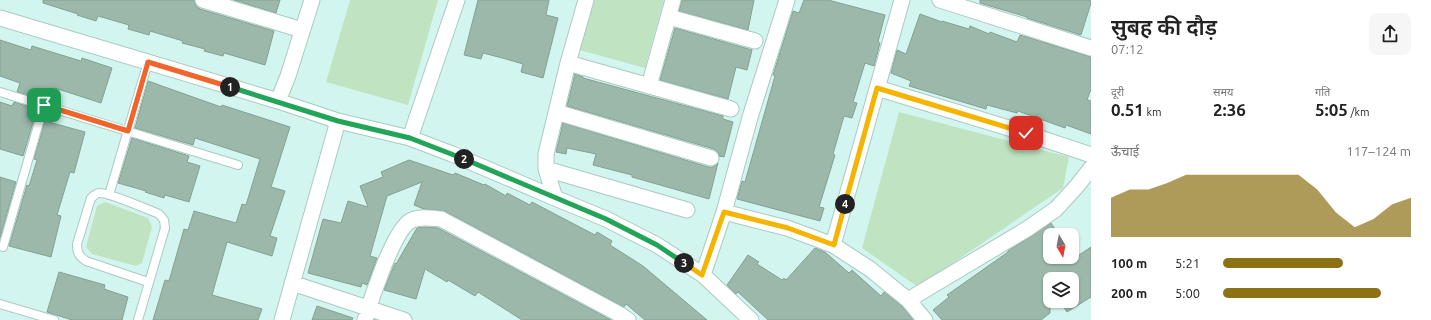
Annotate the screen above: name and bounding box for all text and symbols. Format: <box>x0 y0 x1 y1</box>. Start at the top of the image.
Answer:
button: share <box>1369 13 1411 55</box>
text: सुबह की दौड़ <box>1111 14 1217 39</box>
text: 07:12 <box>1111 42 1144 56</box>
pin: 1 <box>220 77 240 97</box>
text: 1 <box>227 81 233 93</box>
text: दूरी <box>1111 86 1124 98</box>
text: समय <box>1213 86 1233 98</box>
text: गति <box>1315 86 1330 98</box>
pin <box>27 88 61 122</box>
icon: arrive <box>33 94 55 116</box>
text: 0.51 <box>1111 100 1144 119</box>
text: 2:36 <box>1213 100 1246 119</box>
text: 5:05 <box>1315 100 1348 119</box>
text: km <box>1144 106 1162 118</box>
text: /km <box>1348 106 1370 118</box>
pin <box>1009 116 1043 150</box>
icon: check <box>1015 122 1037 144</box>
text: ऊँचाई <box>1111 144 1139 158</box>
text: 117–124 m <box>1346 144 1411 158</box>
pin: 2 <box>454 149 474 169</box>
text: 2 <box>461 153 467 165</box>
pin: 4 <box>835 194 855 214</box>
text: 4 <box>842 198 848 210</box>
north arrow <box>1043 228 1079 264</box>
map controls <box>1043 228 1079 308</box>
pin: 3 <box>674 253 694 273</box>
text: 100 m <box>1111 256 1147 270</box>
text: 5:21 <box>1175 256 1200 270</box>
text: 3 <box>681 257 687 269</box>
button: layers <box>1043 272 1079 308</box>
text: 200 m <box>1111 286 1147 300</box>
text: 5:00 <box>1175 286 1200 300</box>

